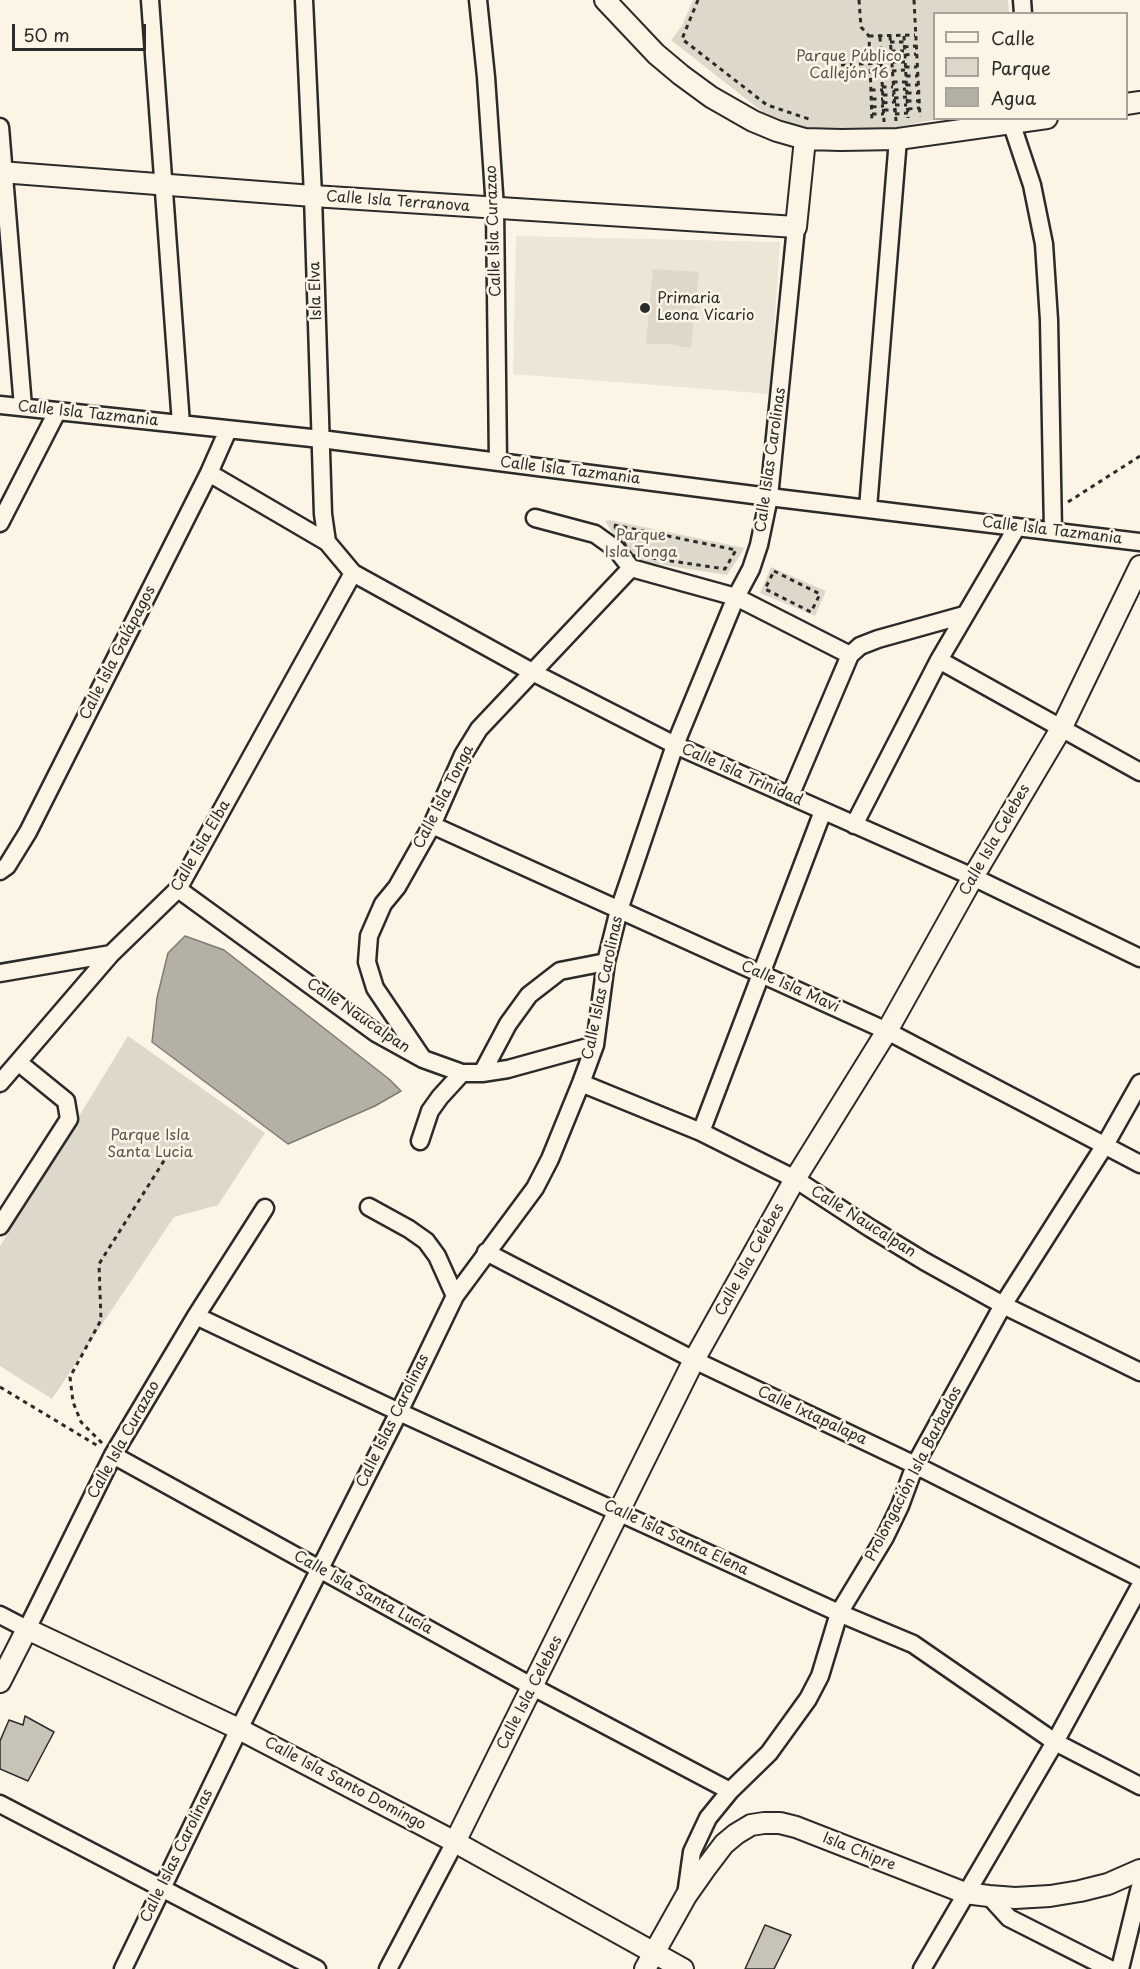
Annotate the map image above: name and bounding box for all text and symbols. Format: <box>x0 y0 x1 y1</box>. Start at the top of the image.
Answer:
scale bar <box>15 12 148 50</box>
legend <box>933 12 1128 120</box>
text: 50 m <box>23 21 70 48</box>
text: Calle <box>991 24 1035 51</box>
park label: Parque Público Callejón 16 <box>796 48 902 83</box>
text: Parque <box>991 54 1051 81</box>
text: Agua <box>991 84 1036 111</box>
street label: Calle Isla Curazao <box>483 165 505 297</box>
street label: Calle Isla Terranova <box>325 188 471 216</box>
street label: Isla Elva <box>306 261 326 321</box>
place label: Primaria Leona Vicario <box>657 290 754 325</box>
marker: Primaria Leona Vicario <box>638 301 652 315</box>
street label: Calle Islas Carolinas <box>752 386 790 534</box>
street label: Calle Isla Tazmania <box>17 398 159 430</box>
street label: Calle Isla Tazmania <box>499 453 641 489</box>
street label: Calle Isla Tazmania <box>981 513 1123 549</box>
park label: Parque Isla Tonga <box>605 527 677 562</box>
street label: Calle Isla Galápagos <box>76 583 160 723</box>
street label: Calle Isla Trinidad <box>679 740 805 810</box>
street label: Calle Isla Tonga <box>410 742 478 852</box>
street label: Calle Isla Celebes <box>956 781 1034 899</box>
street label: Calle Isla Elba <box>168 797 234 895</box>
street label: Calle Islas Carolinas <box>579 915 627 1061</box>
street label: Calle Isla Mavi <box>738 957 842 1017</box>
street label: Calle Naucalpan <box>303 975 413 1057</box>
park label: Parque Isla Santa Lucia <box>107 1127 193 1162</box>
street label: Calle Naucalpan <box>807 1182 919 1262</box>
street label: Calle Isla Celebes <box>712 1201 788 1319</box>
street label: Calle Islas Carolinas <box>353 1351 433 1491</box>
street label: Calle Isla Curazao <box>84 1378 164 1502</box>
street label: Calle Ixtapalapa <box>754 1383 870 1449</box>
street label: Prolongación Isla Barbados <box>862 1384 966 1564</box>
street label: Calle Isla Santa Elena <box>601 1496 751 1580</box>
street label: Calle Isla Santa Lucía <box>290 1547 436 1639</box>
street label: Calle Isla Celebes <box>493 1633 567 1753</box>
street label: Calle Isla Santo Domingo <box>261 1734 429 1834</box>
street label: Calle Islas Carolinas <box>137 1786 217 1926</box>
street label: Isla Chipre <box>820 1829 898 1875</box>

